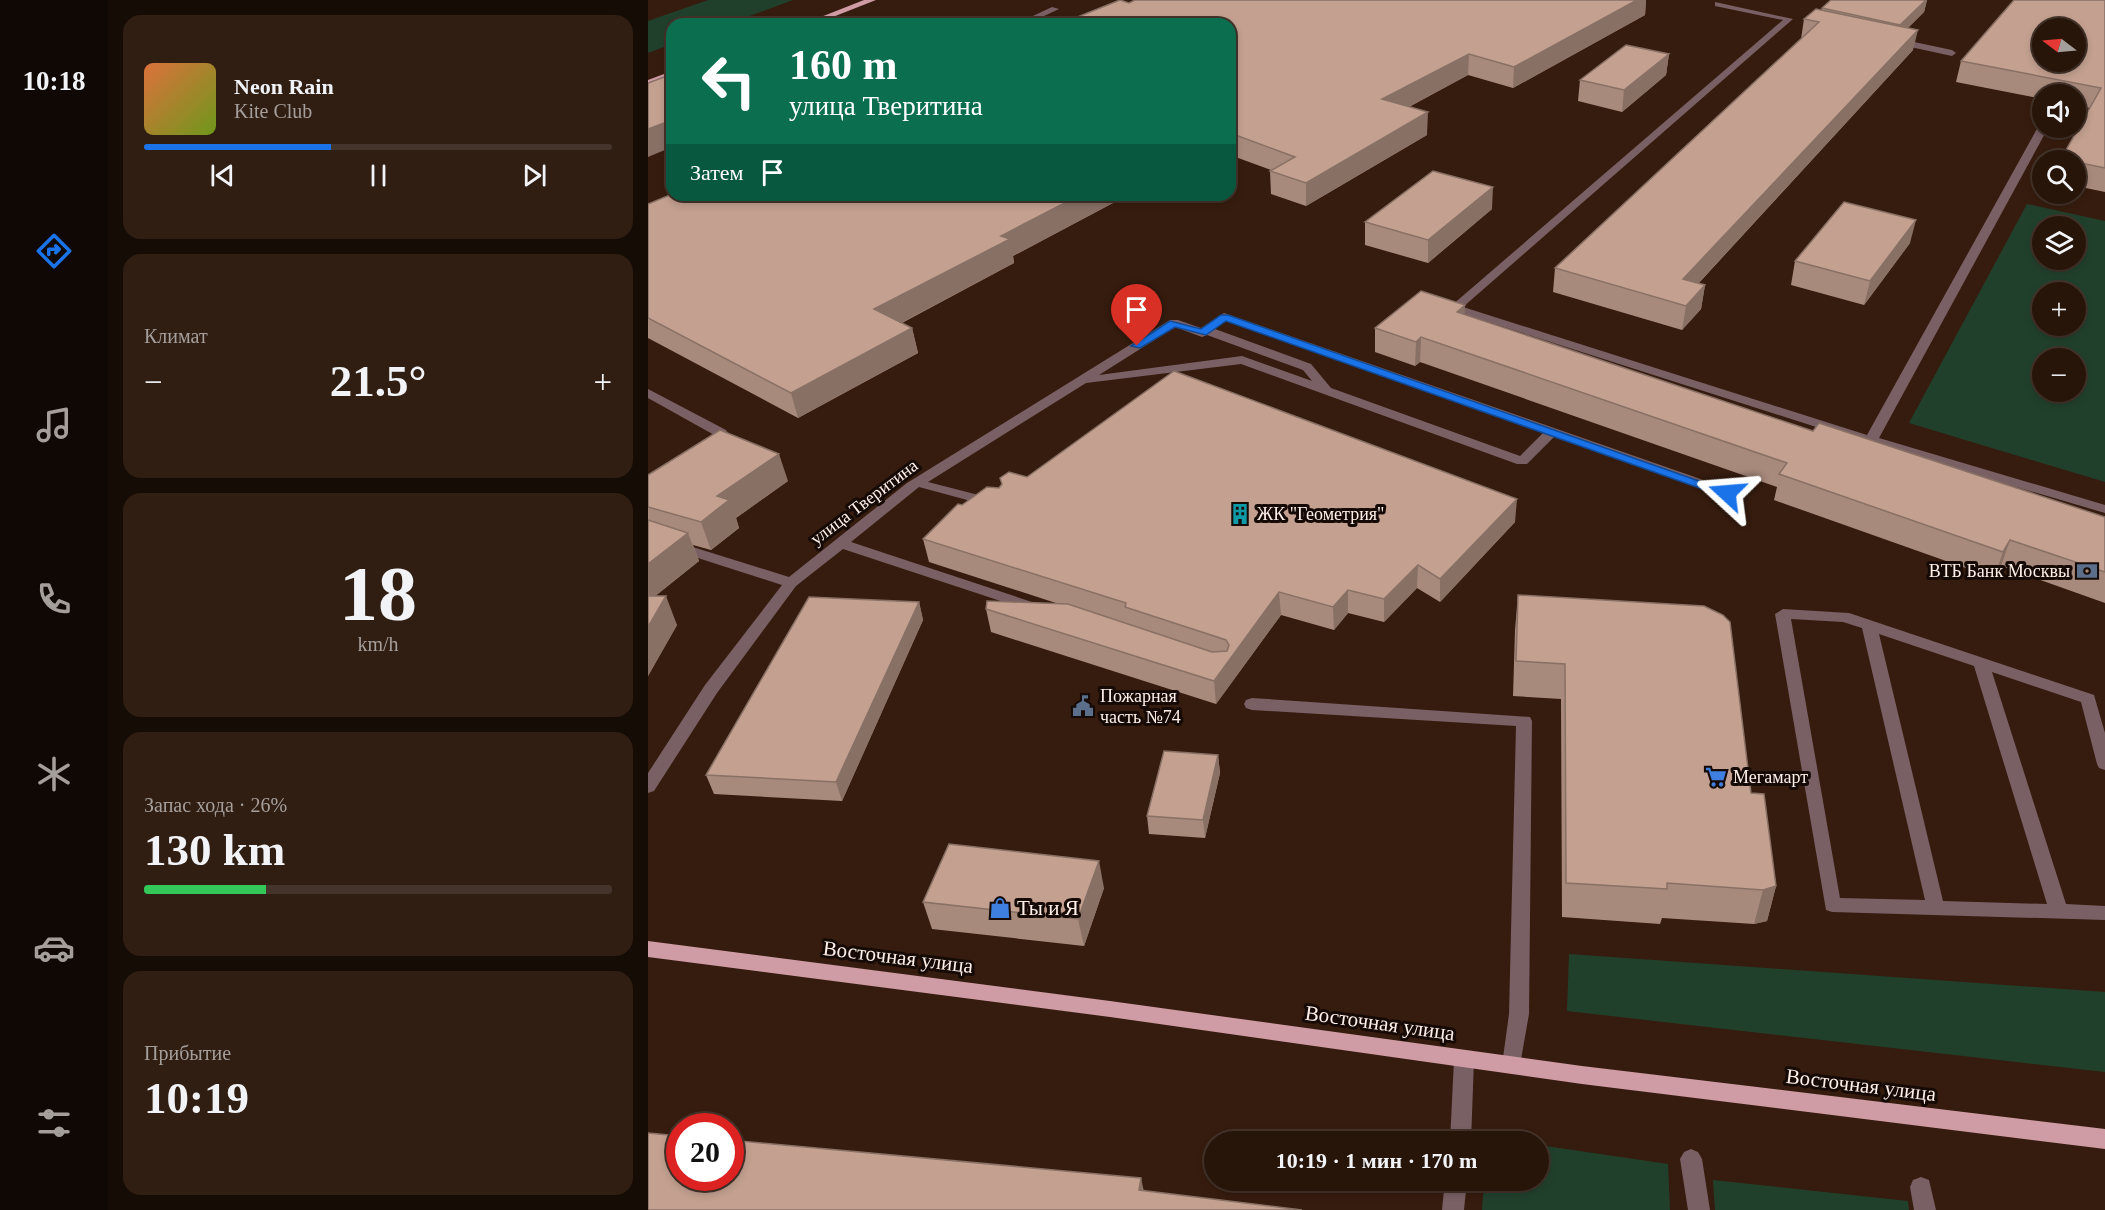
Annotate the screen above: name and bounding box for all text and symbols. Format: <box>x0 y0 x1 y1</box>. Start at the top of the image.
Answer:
north arrow <box>2032 18 2086 72</box>
map controls <box>2032 18 2086 402</box>
icon: left <box>690 42 768 120</box>
text: 160 m <box>789 42 898 88</box>
text: 10:18 <box>23 66 86 96</box>
text: Neon Rain <box>234 74 334 99</box>
button: sound <box>2032 84 2086 138</box>
text: улица Тверитина <box>789 91 983 121</box>
text: Kite Club <box>234 100 312 122</box>
button: search <box>2032 150 2086 204</box>
icon: arrive <box>756 156 789 189</box>
icon: previous <box>206 159 239 192</box>
icon: pause <box>362 159 395 192</box>
icon: next <box>518 159 551 192</box>
text: Затем <box>690 160 744 185</box>
button: layers <box>2032 216 2086 270</box>
icon: directions <box>33 230 75 272</box>
button: + <box>2032 282 2086 336</box>
pin <box>1111 284 1162 346</box>
icon: arrive <box>1120 293 1153 326</box>
text: Климат <box>144 325 208 347</box>
button: − <box>2032 348 2086 402</box>
text: 21.5° <box>330 356 426 406</box>
text: − <box>144 364 163 400</box>
text: + <box>593 364 612 400</box>
icon: music <box>33 404 75 446</box>
street label: улица Тверитина <box>806 455 922 549</box>
position arrow <box>1695 461 1759 525</box>
building icon: ЖК "Геометрия" <box>1228 502 1252 526</box>
place label: ЖК "Геометрия" <box>1257 504 1384 524</box>
text: 18 <box>339 550 417 637</box>
bank icon: ВТБ Банк Москвы <box>2075 559 2099 583</box>
place label: ВТБ Банк Москвы <box>1929 561 2070 581</box>
icon: phone <box>33 578 75 620</box>
text: km/h <box>357 633 399 655</box>
place label: Пожарная часть №74 <box>1100 686 1181 727</box>
public building icon: Пожарная часть №74 <box>1071 694 1095 718</box>
icon: climate <box>33 753 75 795</box>
supermarket icon: Мегамарт <box>1704 765 1728 789</box>
place label: Мегамарт <box>1733 767 1808 787</box>
text: Запас хода · 26% <box>144 794 287 816</box>
text: 130 km <box>144 825 285 875</box>
shop icon: Ты и Я <box>988 896 1012 920</box>
place label: Ты и Я <box>1017 896 1079 920</box>
icon: car <box>33 927 75 969</box>
street label: Восточная улица <box>822 936 975 978</box>
street label: Восточная улица <box>1304 1001 1457 1045</box>
text: Прибытие <box>144 1042 231 1064</box>
street label: Восточная улица <box>1785 1064 1938 1106</box>
text: 10:19 <box>144 1073 249 1123</box>
icon: filters <box>33 1102 75 1144</box>
speed limit sign: 20 <box>666 1113 744 1191</box>
text: 10:19 · 1 мин · 170 m <box>1276 1148 1477 1173</box>

